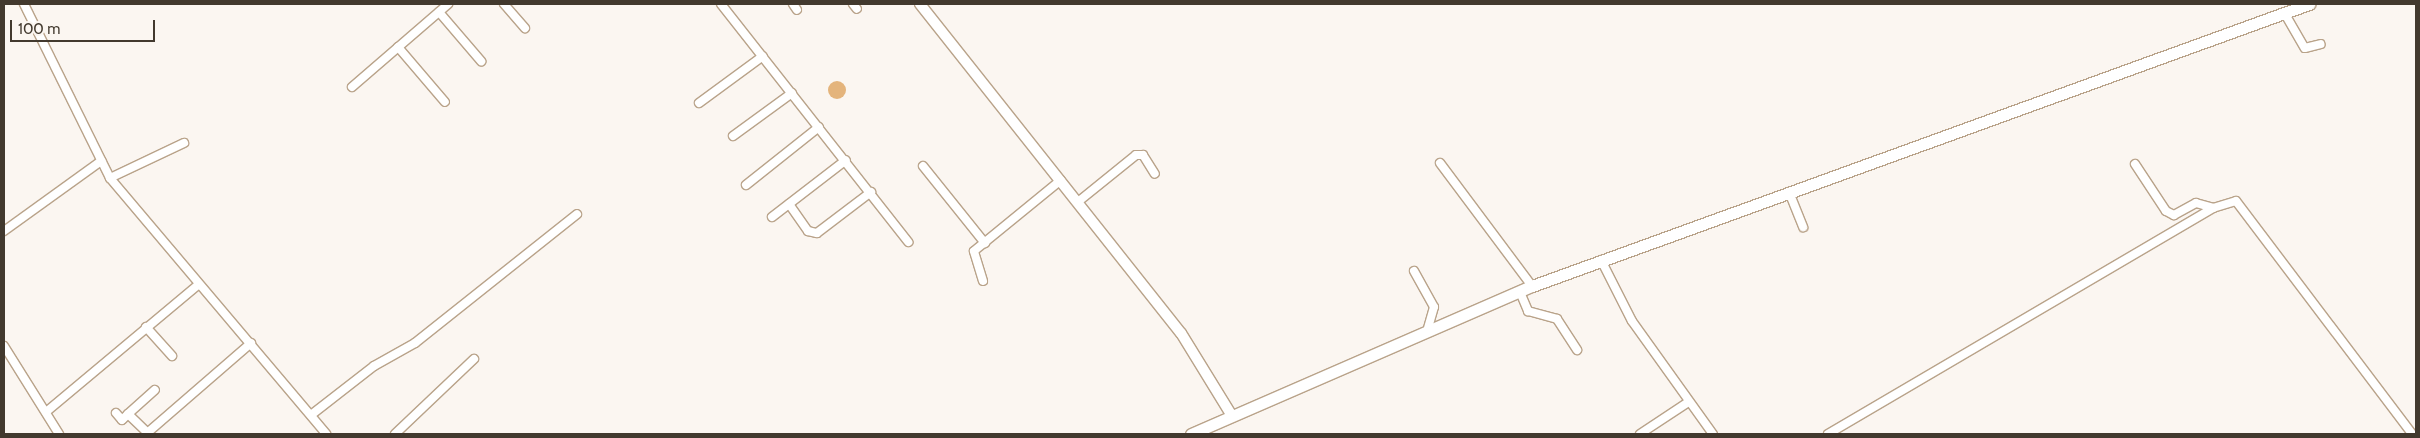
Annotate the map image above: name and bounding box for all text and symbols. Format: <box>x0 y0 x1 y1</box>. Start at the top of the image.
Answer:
scale bar <box>12 10 158 42</box>
text: 100 m <box>18 20 60 38</box>

